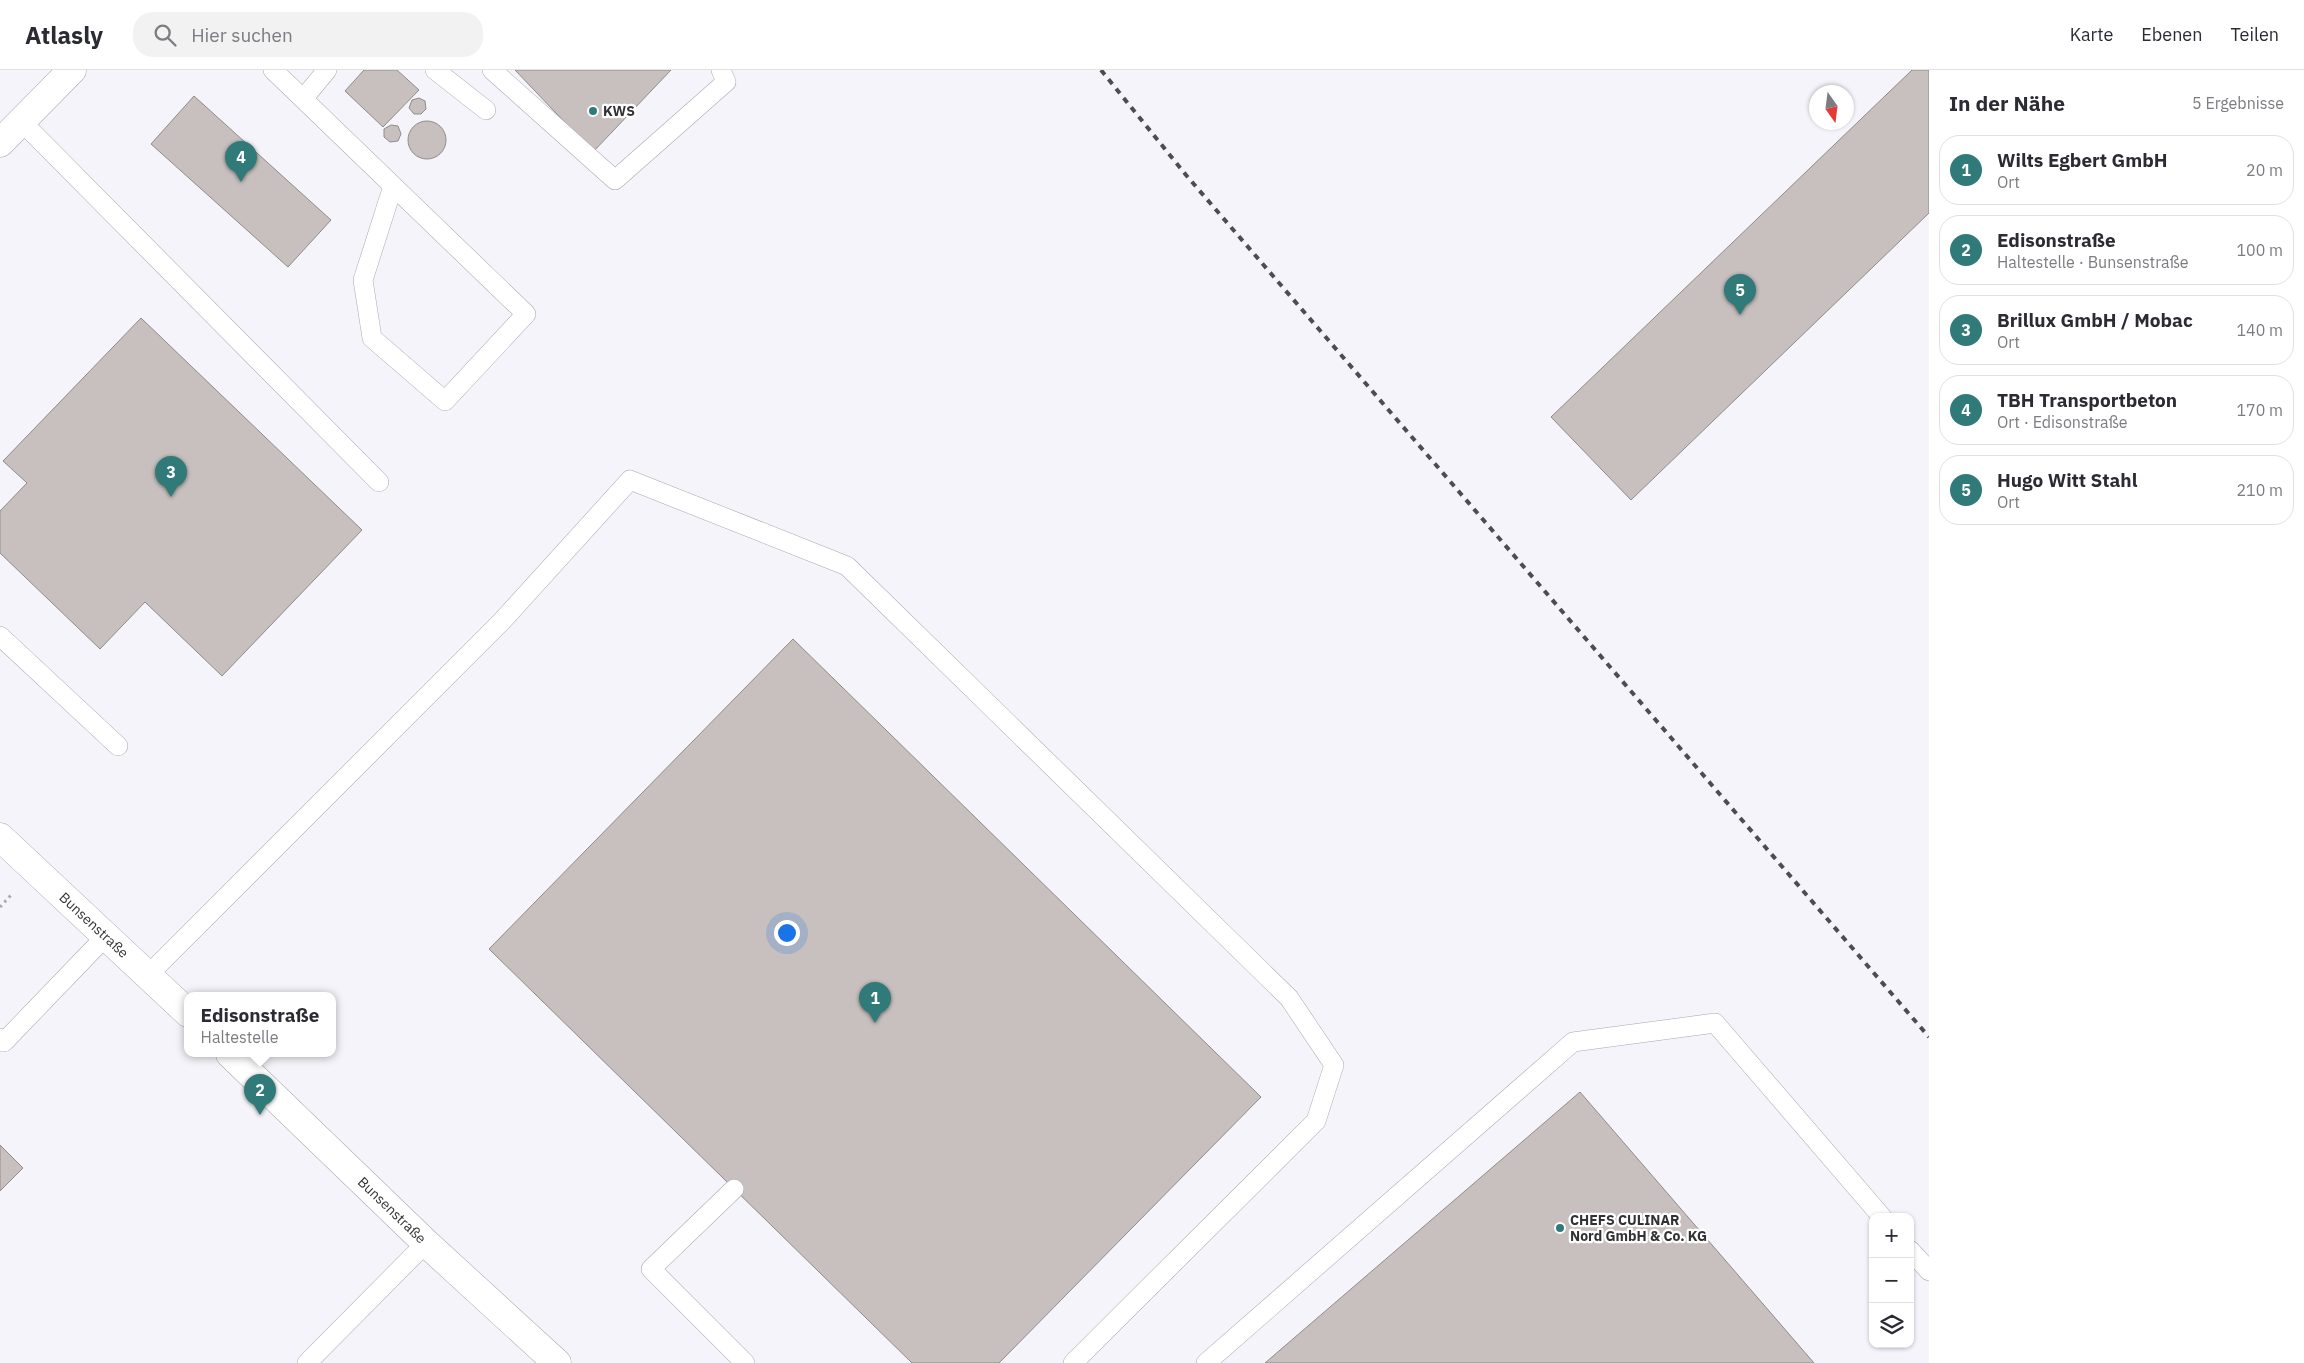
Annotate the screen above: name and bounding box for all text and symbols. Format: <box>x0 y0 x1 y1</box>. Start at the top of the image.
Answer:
search box <box>133 12 483 57</box>
text: Atlasly <box>25 19 103 51</box>
icon: search <box>151 21 179 49</box>
text: Hier suchen <box>191 23 293 47</box>
text: Karte <box>2070 23 2113 46</box>
text: Ebenen <box>2141 23 2202 46</box>
text: Teilen <box>2230 23 2279 46</box>
north arrow <box>1809 85 1854 130</box>
text: In der Nähe <box>1949 89 2065 117</box>
text: 5 Ergebnisse <box>2192 93 2284 113</box>
place label: KWS <box>603 102 635 120</box>
marker: KWS <box>587 105 599 117</box>
pin: 4 <box>225 141 257 182</box>
text: Wilts Egbert GmbH <box>1997 148 2168 172</box>
text: 1 <box>1961 160 1971 180</box>
text: 20 m <box>2246 160 2283 180</box>
text: Ort <box>1997 172 2020 192</box>
text: Edisonstraße <box>1997 228 2116 252</box>
text: 2 <box>1961 240 1971 260</box>
text: 100 m <box>2236 240 2283 260</box>
text: Haltestelle · Bunsenstraße <box>1997 252 2189 272</box>
pin: 5 <box>1724 274 1756 315</box>
text: Brillux GmbH / Mobac <box>1997 308 2193 332</box>
text: 3 <box>1961 320 1971 340</box>
text: 140 m <box>2236 320 2283 340</box>
text: Ort <box>1997 332 2020 352</box>
text: TBH Transportbeton <box>1997 388 2177 412</box>
text: 4 <box>1961 400 1971 420</box>
text: 170 m <box>2236 400 2283 420</box>
text: Ort · Edisonstraße <box>1997 412 2128 432</box>
pin: 3 <box>155 456 187 497</box>
text: Hugo Witt Stahl <box>1997 468 2137 492</box>
text: 5 <box>1961 480 1971 500</box>
text: 210 m <box>2236 480 2283 500</box>
text: Ort <box>1997 492 2020 512</box>
street label: Bunsenstraße <box>56 888 133 962</box>
your location <box>774 920 800 946</box>
pin: 1 <box>859 982 891 1023</box>
popup <box>184 992 336 1057</box>
text: Edisonstraße <box>201 1003 319 1027</box>
text: Haltestelle <box>201 1027 278 1047</box>
pin: 2 <box>244 1074 276 1115</box>
street label: Bunsenstraße <box>354 1173 430 1247</box>
place label: CHEFS CULINAR Nord GmbH & Co. KG <box>1570 1211 1707 1245</box>
map controls <box>1869 1213 1914 1348</box>
button: + <box>1869 1213 1914 1258</box>
marker: CHEFS CULINAR Nord GmbH & Co. KG <box>1554 1222 1566 1234</box>
button: − <box>1869 1258 1914 1303</box>
button: layers <box>1869 1303 1914 1348</box>

